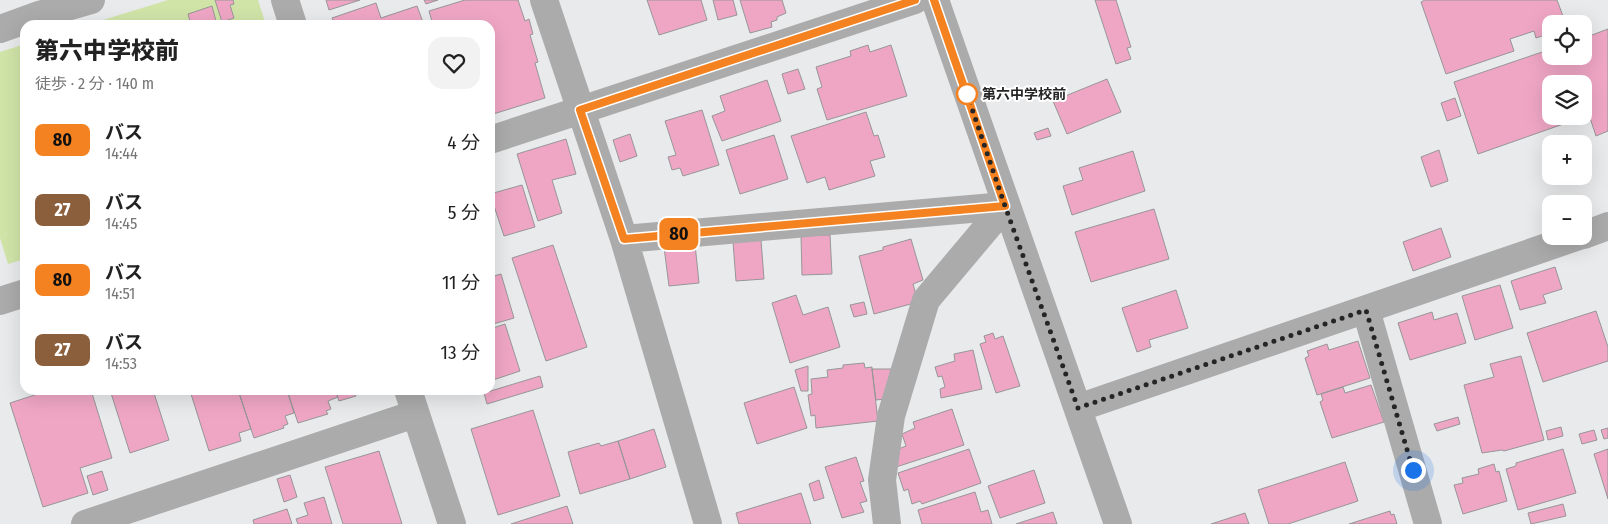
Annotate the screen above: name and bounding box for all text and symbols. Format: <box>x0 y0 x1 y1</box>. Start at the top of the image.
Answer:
map controls <box>1542 15 1592 245</box>
button: locate <box>1542 15 1592 65</box>
text: 第六中学校前 <box>35 37 179 65</box>
button: heart <box>428 37 480 89</box>
text: 徒歩 · 2 分 · 140 m <box>35 74 154 93</box>
button: layers <box>1542 75 1592 125</box>
marker: 第六中学校前 <box>956 83 978 105</box>
place label: 第六中学校前 <box>982 86 1066 103</box>
text: バス <box>105 121 143 144</box>
text: 80 <box>53 129 72 151</box>
text: 4 分 <box>447 131 480 154</box>
button: + <box>1542 135 1592 185</box>
text: 14:44 <box>105 144 138 163</box>
text: バス <box>105 191 143 214</box>
button: − <box>1542 195 1592 245</box>
text: 27 <box>55 199 70 221</box>
text: 5 分 <box>448 201 480 224</box>
text: 14:45 <box>105 214 137 233</box>
line badge: 80 <box>656 218 702 250</box>
text: 80 <box>669 223 689 245</box>
text: バス <box>105 261 143 284</box>
text: 80 <box>53 269 72 291</box>
text: 11 分 <box>442 271 480 294</box>
text: 14:51 <box>105 284 135 303</box>
text: バス <box>105 331 143 354</box>
text: 27 <box>55 339 70 361</box>
text: 13 分 <box>441 341 480 364</box>
text: 14:53 <box>105 354 137 373</box>
your location <box>1401 458 1426 483</box>

